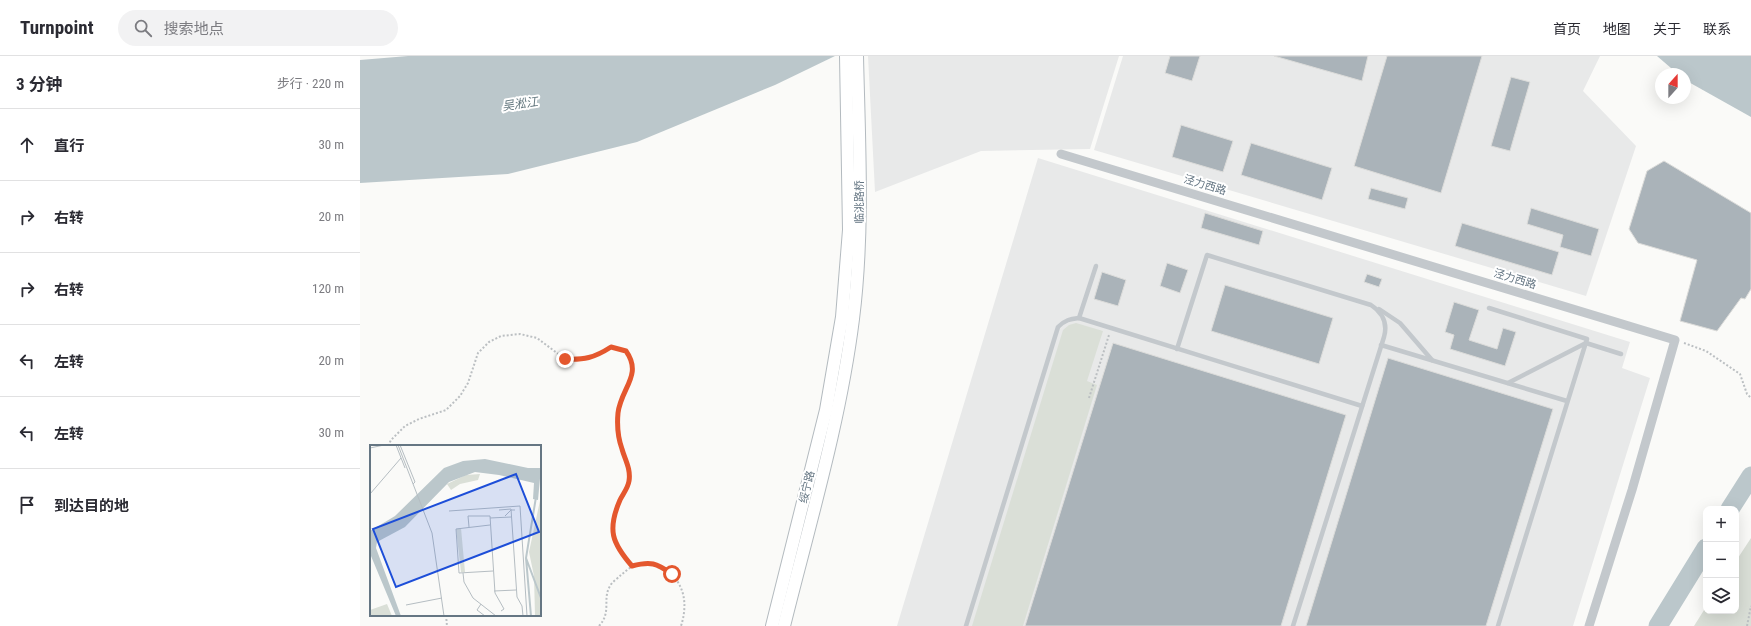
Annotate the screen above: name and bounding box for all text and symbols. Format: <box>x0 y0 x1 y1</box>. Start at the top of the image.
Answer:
search box <box>118 10 398 46</box>
text: Turnpoint <box>20 16 94 39</box>
icon: search <box>132 17 154 39</box>
text: 搜索地点 <box>164 20 224 38</box>
text: 首页 <box>1553 21 1581 37</box>
text: 地图 <box>1603 21 1631 37</box>
text: 关于 <box>1653 21 1681 37</box>
text: 联系 <box>1703 21 1731 37</box>
north arrow <box>1655 68 1691 104</box>
text: 3 分钟 <box>16 74 63 94</box>
text: 步行 · 220 m <box>277 76 344 91</box>
water label: 吴淞江 <box>501 94 541 113</box>
icon: ahead <box>16 134 38 156</box>
text: 直行 <box>54 137 84 155</box>
text: 30 m <box>318 137 344 152</box>
street label: 泾力西路 <box>1182 172 1228 198</box>
street label: 临洮路桥 <box>853 180 866 224</box>
icon: right <box>16 206 38 228</box>
text: 右转 <box>54 209 84 227</box>
text: 20 m <box>318 209 344 224</box>
street label: 泾力西路 <box>1492 266 1538 292</box>
icon: right <box>16 278 38 300</box>
text: 右转 <box>54 281 84 299</box>
text: 120 m <box>312 281 344 296</box>
icon: left <box>16 350 38 372</box>
route end <box>556 350 574 368</box>
text: 左转 <box>54 353 84 371</box>
text: 20 m <box>318 353 344 368</box>
icon: left <box>16 422 38 444</box>
text: 左转 <box>54 425 84 443</box>
text: 30 m <box>318 425 344 440</box>
inset map <box>370 445 541 616</box>
street label: 绥宁路 <box>797 469 817 505</box>
icon: arrive <box>16 494 38 516</box>
text: 到达目的地 <box>54 497 129 515</box>
map controls <box>1703 506 1739 614</box>
button: + <box>1703 506 1739 542</box>
button: − <box>1703 542 1739 578</box>
route start <box>663 565 681 583</box>
button: layers <box>1703 578 1739 614</box>

